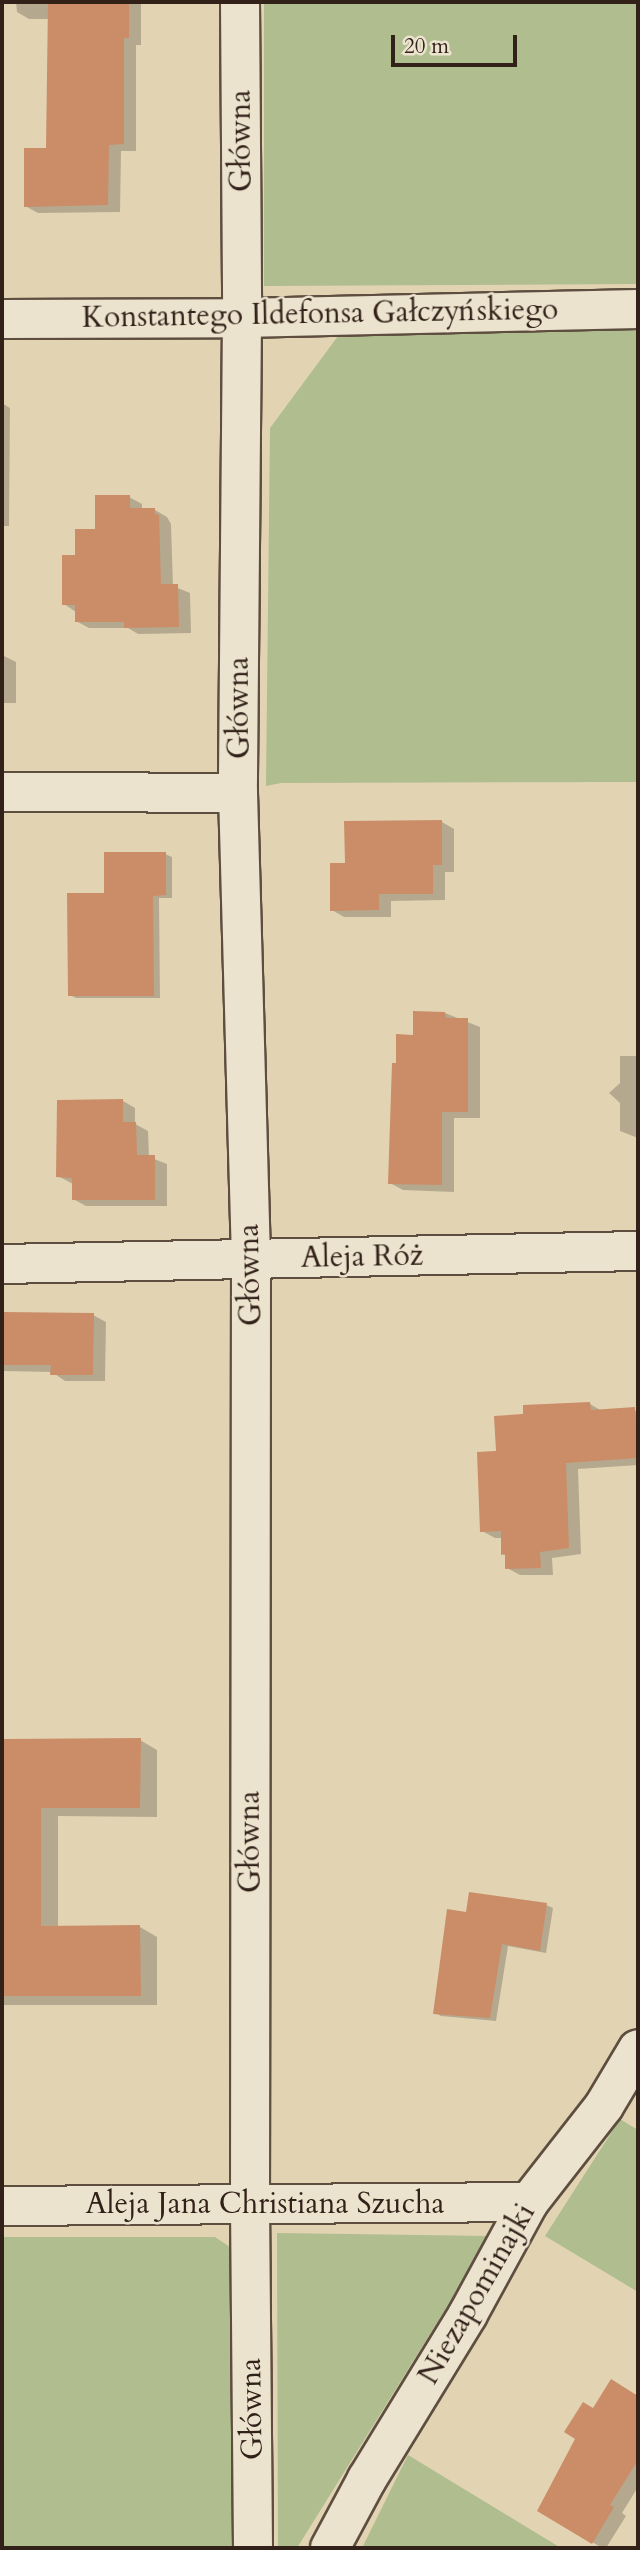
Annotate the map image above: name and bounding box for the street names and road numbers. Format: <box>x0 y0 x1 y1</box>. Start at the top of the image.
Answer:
street label: Główna <box>223 90 259 192</box>
street label: Konstantego Ildefonsa Gałczyńskiego <box>81 292 559 336</box>
street label: Główna <box>221 657 257 759</box>
street label: Główna <box>231 1224 269 1326</box>
street label: Aleja Róż <box>300 1238 424 1276</box>
street label: Główna <box>232 1791 268 1893</box>
street label: Aleja Jana Christiana Szucha <box>85 2186 445 2222</box>
street label: Niezapominajki <box>411 2197 543 2391</box>
street label: Główna <box>233 2358 271 2460</box>

